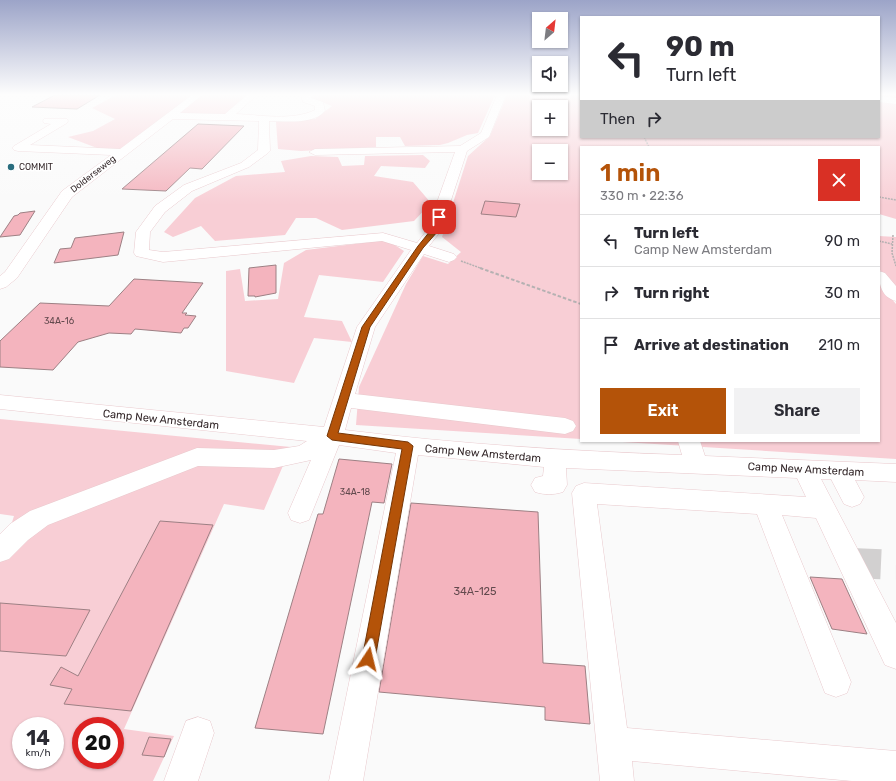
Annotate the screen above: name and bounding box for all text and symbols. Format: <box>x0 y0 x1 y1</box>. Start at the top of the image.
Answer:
north arrow <box>532 12 568 48</box>
map controls <box>532 12 568 180</box>
text: 90 m <box>666 30 735 63</box>
icon: left <box>600 32 652 84</box>
button: sound <box>532 56 568 92</box>
text: Turn left <box>666 64 736 86</box>
button: + <box>532 100 568 136</box>
icon: right <box>643 108 665 130</box>
text: Then <box>600 110 635 128</box>
button: − <box>532 144 568 180</box>
street label: Dolderseweg <box>68 153 118 195</box>
text: 1 min <box>600 159 660 187</box>
button: close <box>818 159 860 201</box>
marker: COMMIT <box>6 162 16 172</box>
place label: COMMIT <box>19 162 53 172</box>
text: 330 m · 22:36 <box>600 188 684 203</box>
pin <box>422 200 456 234</box>
icon: arrive <box>428 206 450 228</box>
text: Turn left <box>634 224 699 242</box>
icon: left <box>600 230 622 252</box>
text: 90 m <box>825 232 860 250</box>
text: Camp New Amsterdam <box>634 242 772 257</box>
icon: right <box>600 282 622 304</box>
text: Turn right <box>634 284 709 302</box>
text: 30 m <box>824 284 860 302</box>
house number: 34A-16 <box>44 316 75 326</box>
icon: arrive <box>600 334 622 356</box>
text: Arrive at destination <box>634 336 789 354</box>
text: 210 m <box>818 336 860 354</box>
button: Exit <box>600 388 726 434</box>
button: Share <box>734 388 860 434</box>
street label: Camp New Amsterdam <box>102 407 220 432</box>
street label: Camp New Amsterdam <box>424 442 542 465</box>
street label: Camp New Amsterdam <box>747 460 865 479</box>
house number: 34A-18 <box>340 487 370 497</box>
house number: 34A-125 <box>453 585 497 598</box>
position arrow <box>347 638 389 680</box>
speed limit sign: 20 <box>72 717 124 769</box>
text: 14 <box>26 726 50 750</box>
text: km/h <box>26 747 50 759</box>

